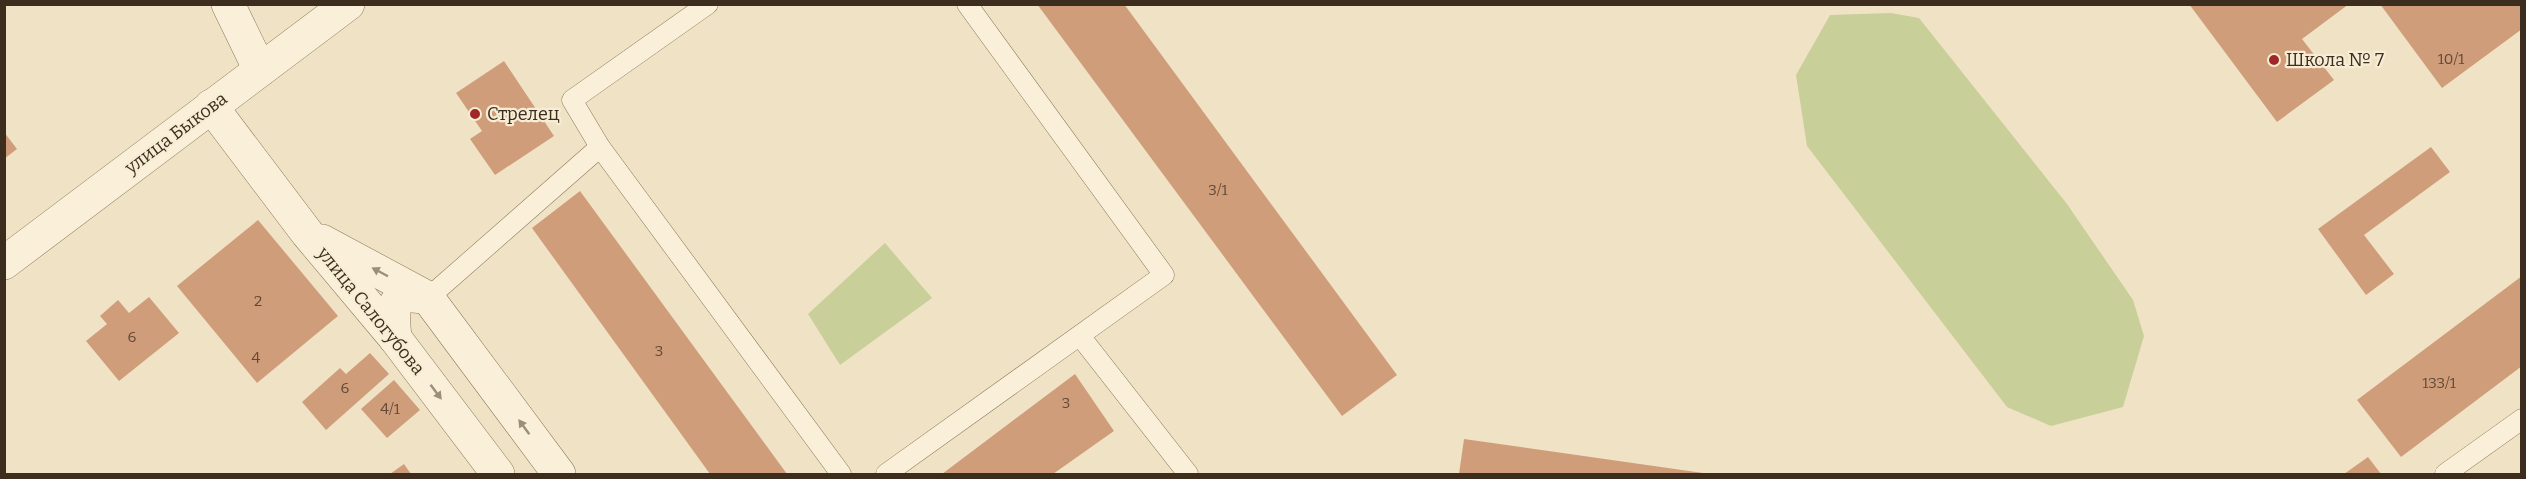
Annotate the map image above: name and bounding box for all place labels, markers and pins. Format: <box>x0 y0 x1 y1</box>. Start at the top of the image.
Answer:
place label: Школа № 7 <box>2286 49 2384 71</box>
marker: Школа № 7 <box>2267 53 2281 67</box>
place label: Стрелец <box>487 103 560 125</box>
marker: Стрелец <box>468 107 482 121</box>

